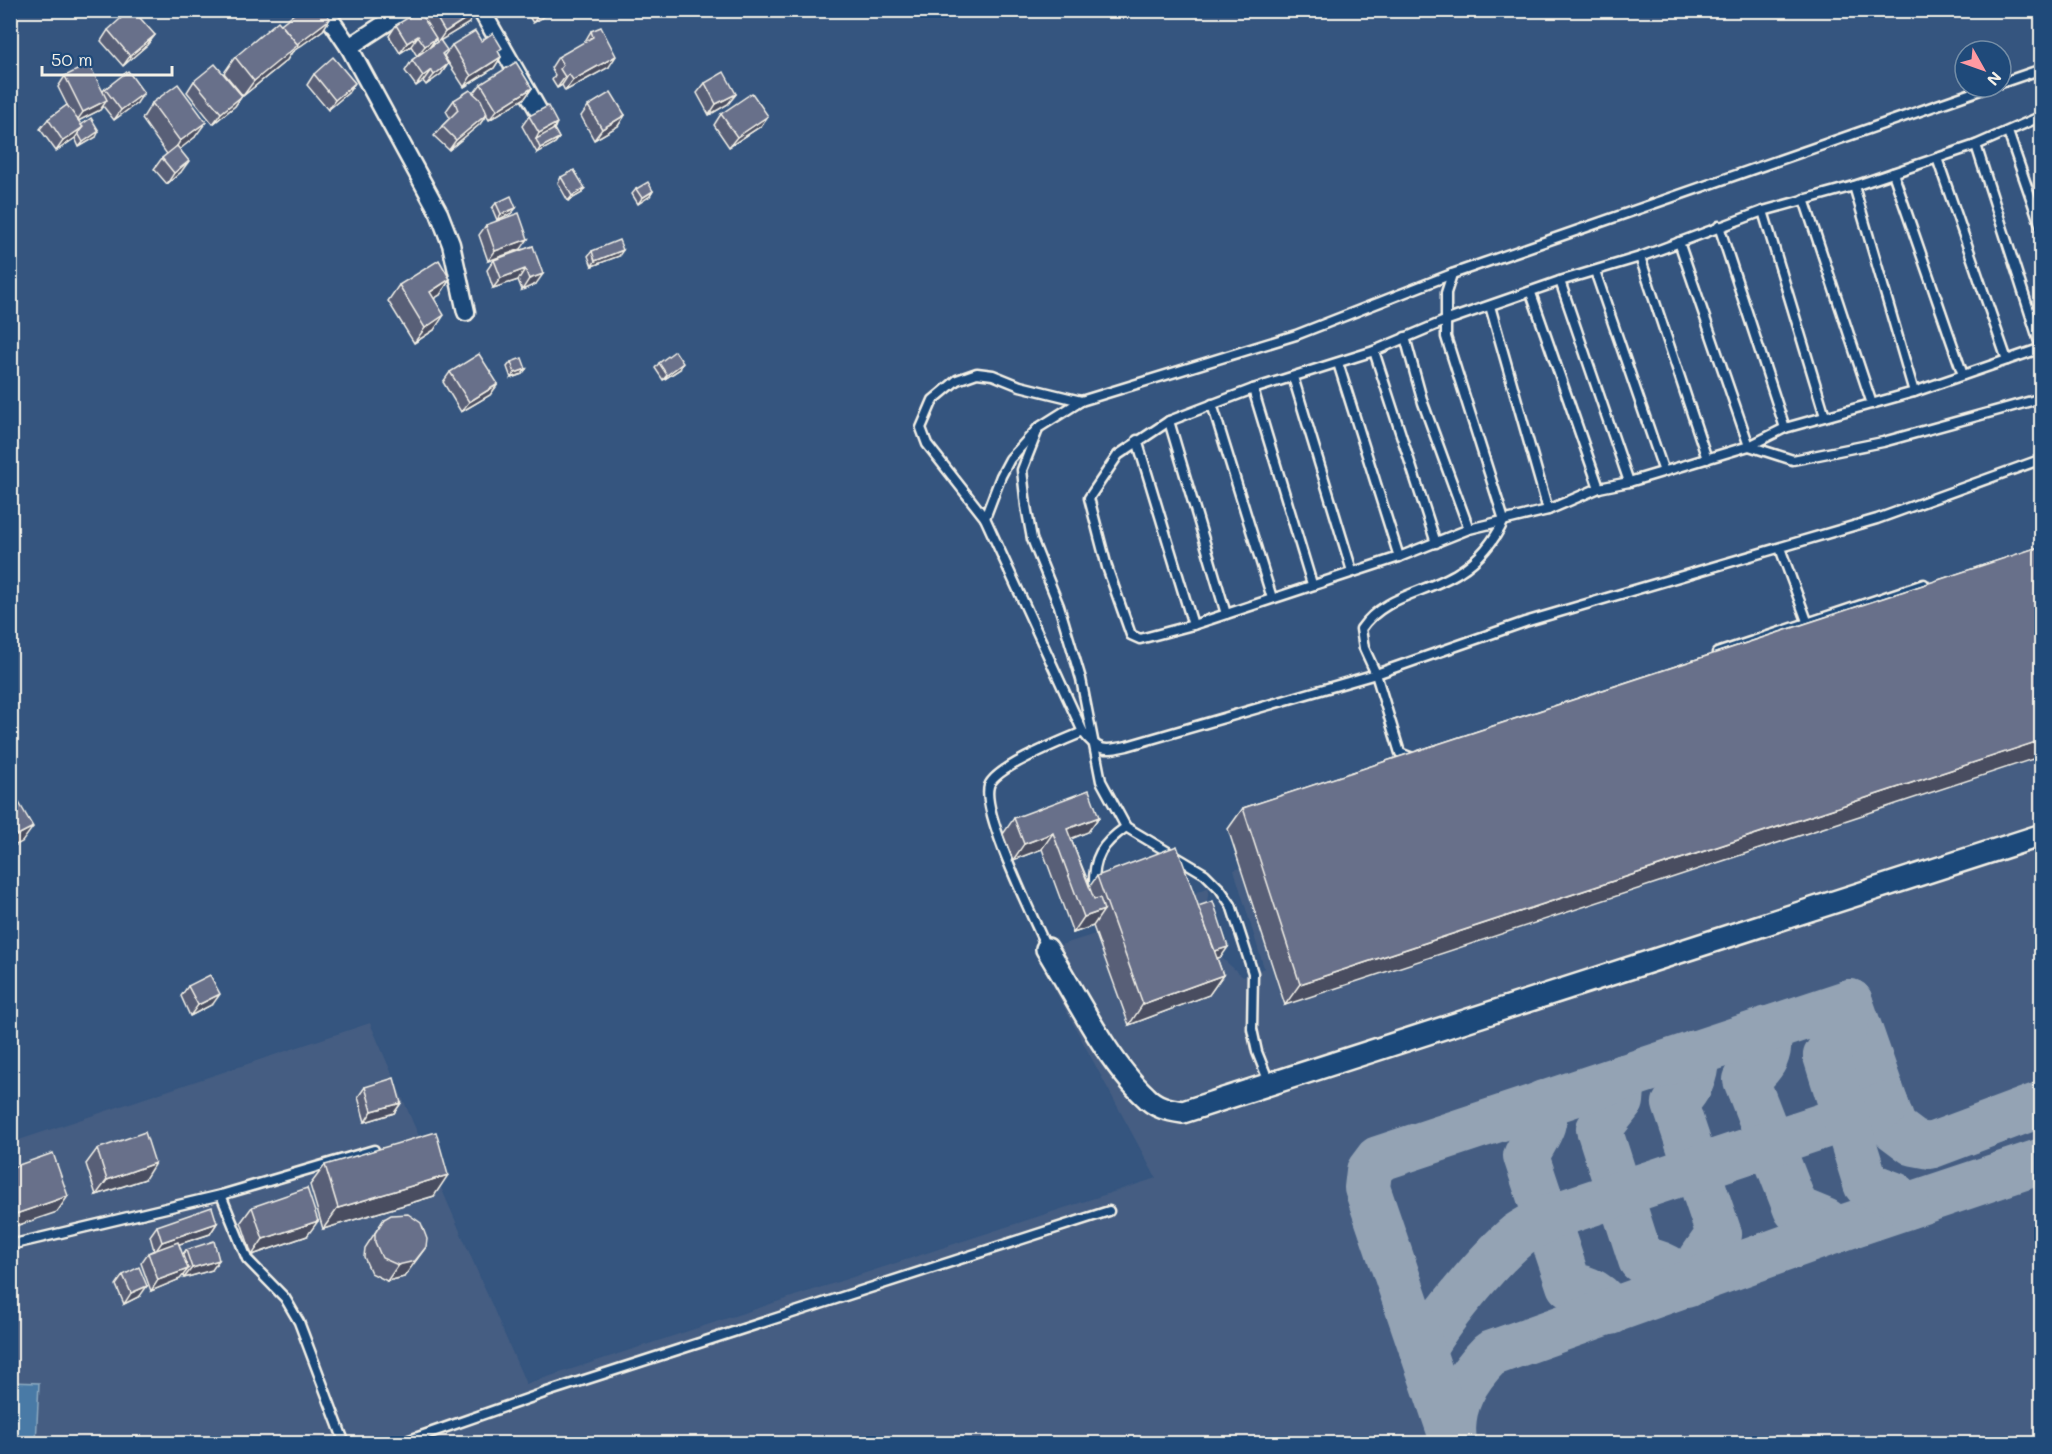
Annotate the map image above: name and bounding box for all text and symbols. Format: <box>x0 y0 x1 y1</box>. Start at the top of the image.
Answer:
scale bar <box>42 39 172 77</box>
north arrow <box>1953 39 2013 99</box>
text: 50 m <box>51 47 93 71</box>
text: N <box>1983 68 2007 90</box>

